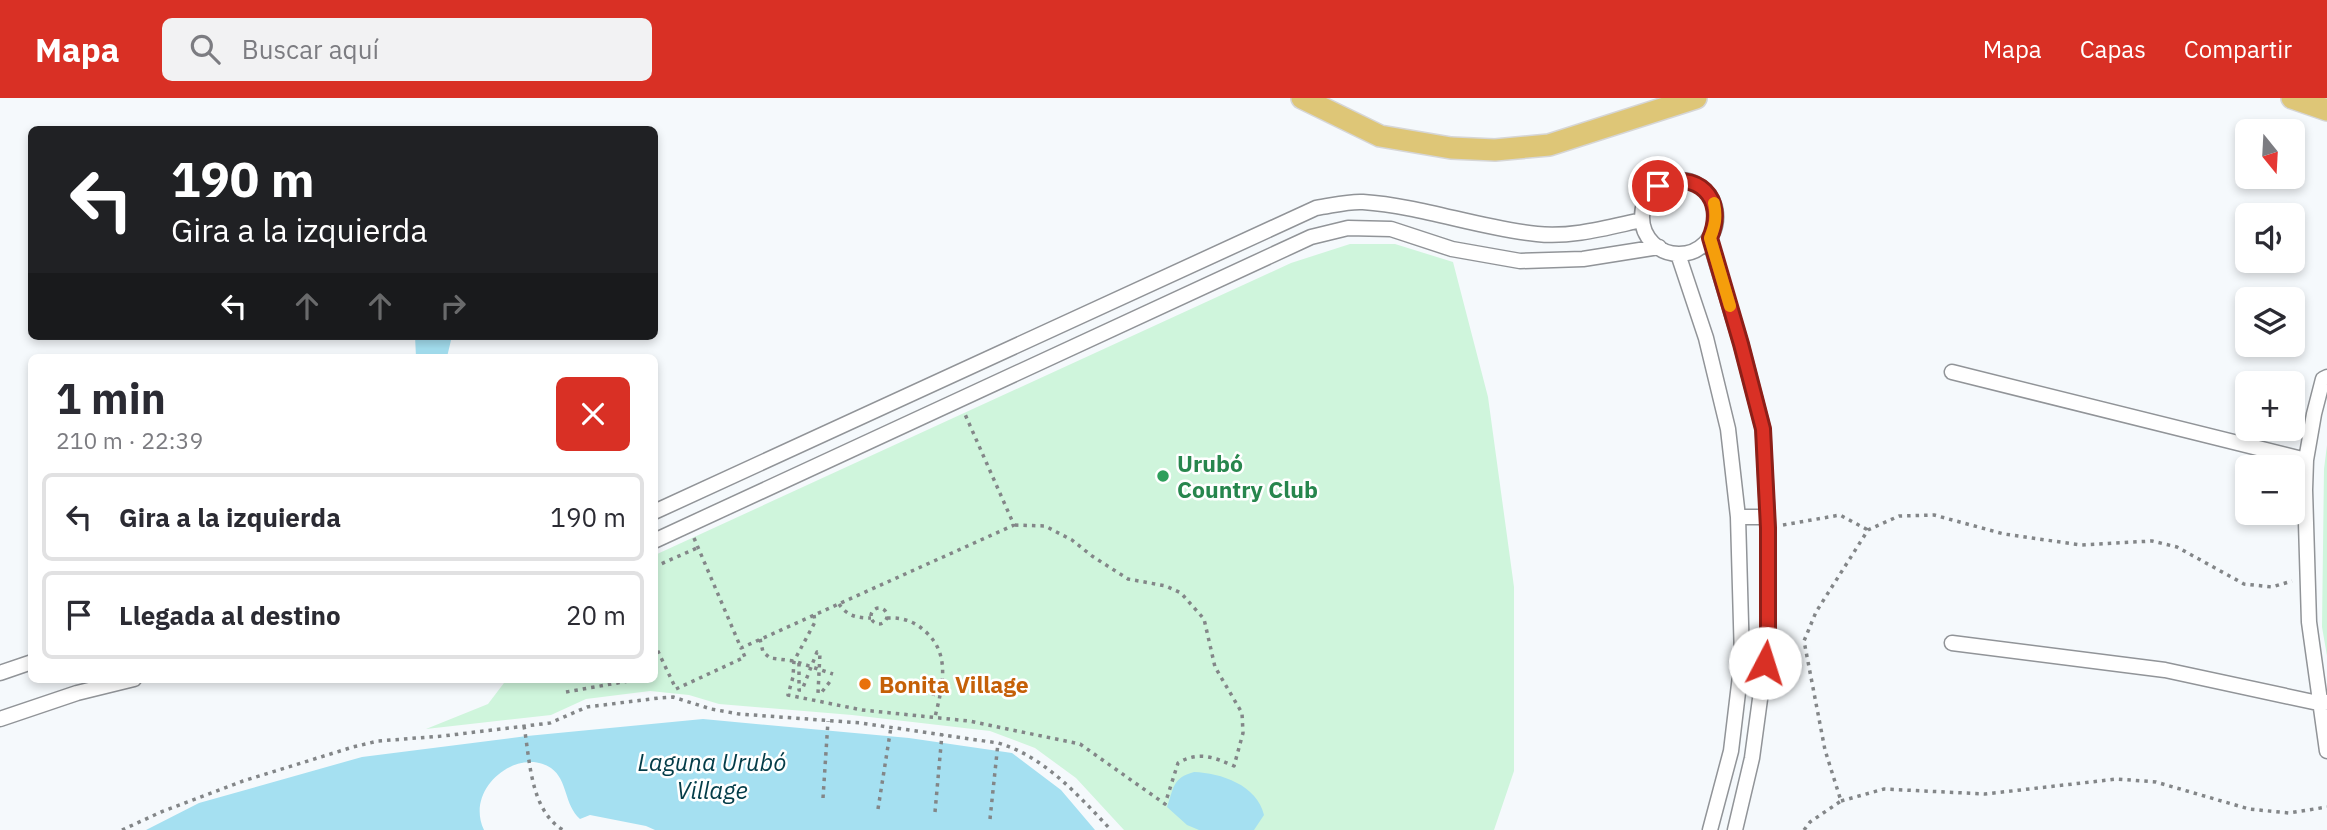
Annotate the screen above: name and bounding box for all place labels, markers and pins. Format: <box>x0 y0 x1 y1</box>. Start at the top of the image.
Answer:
pin <box>1628 156 1688 216</box>
place label: Urubó Country Club <box>1177 448 1318 504</box>
marker: Urubó Country Club <box>1155 468 1171 484</box>
place label: Bonita Village <box>879 669 1029 699</box>
marker: Bonita Village <box>857 676 873 692</box>

